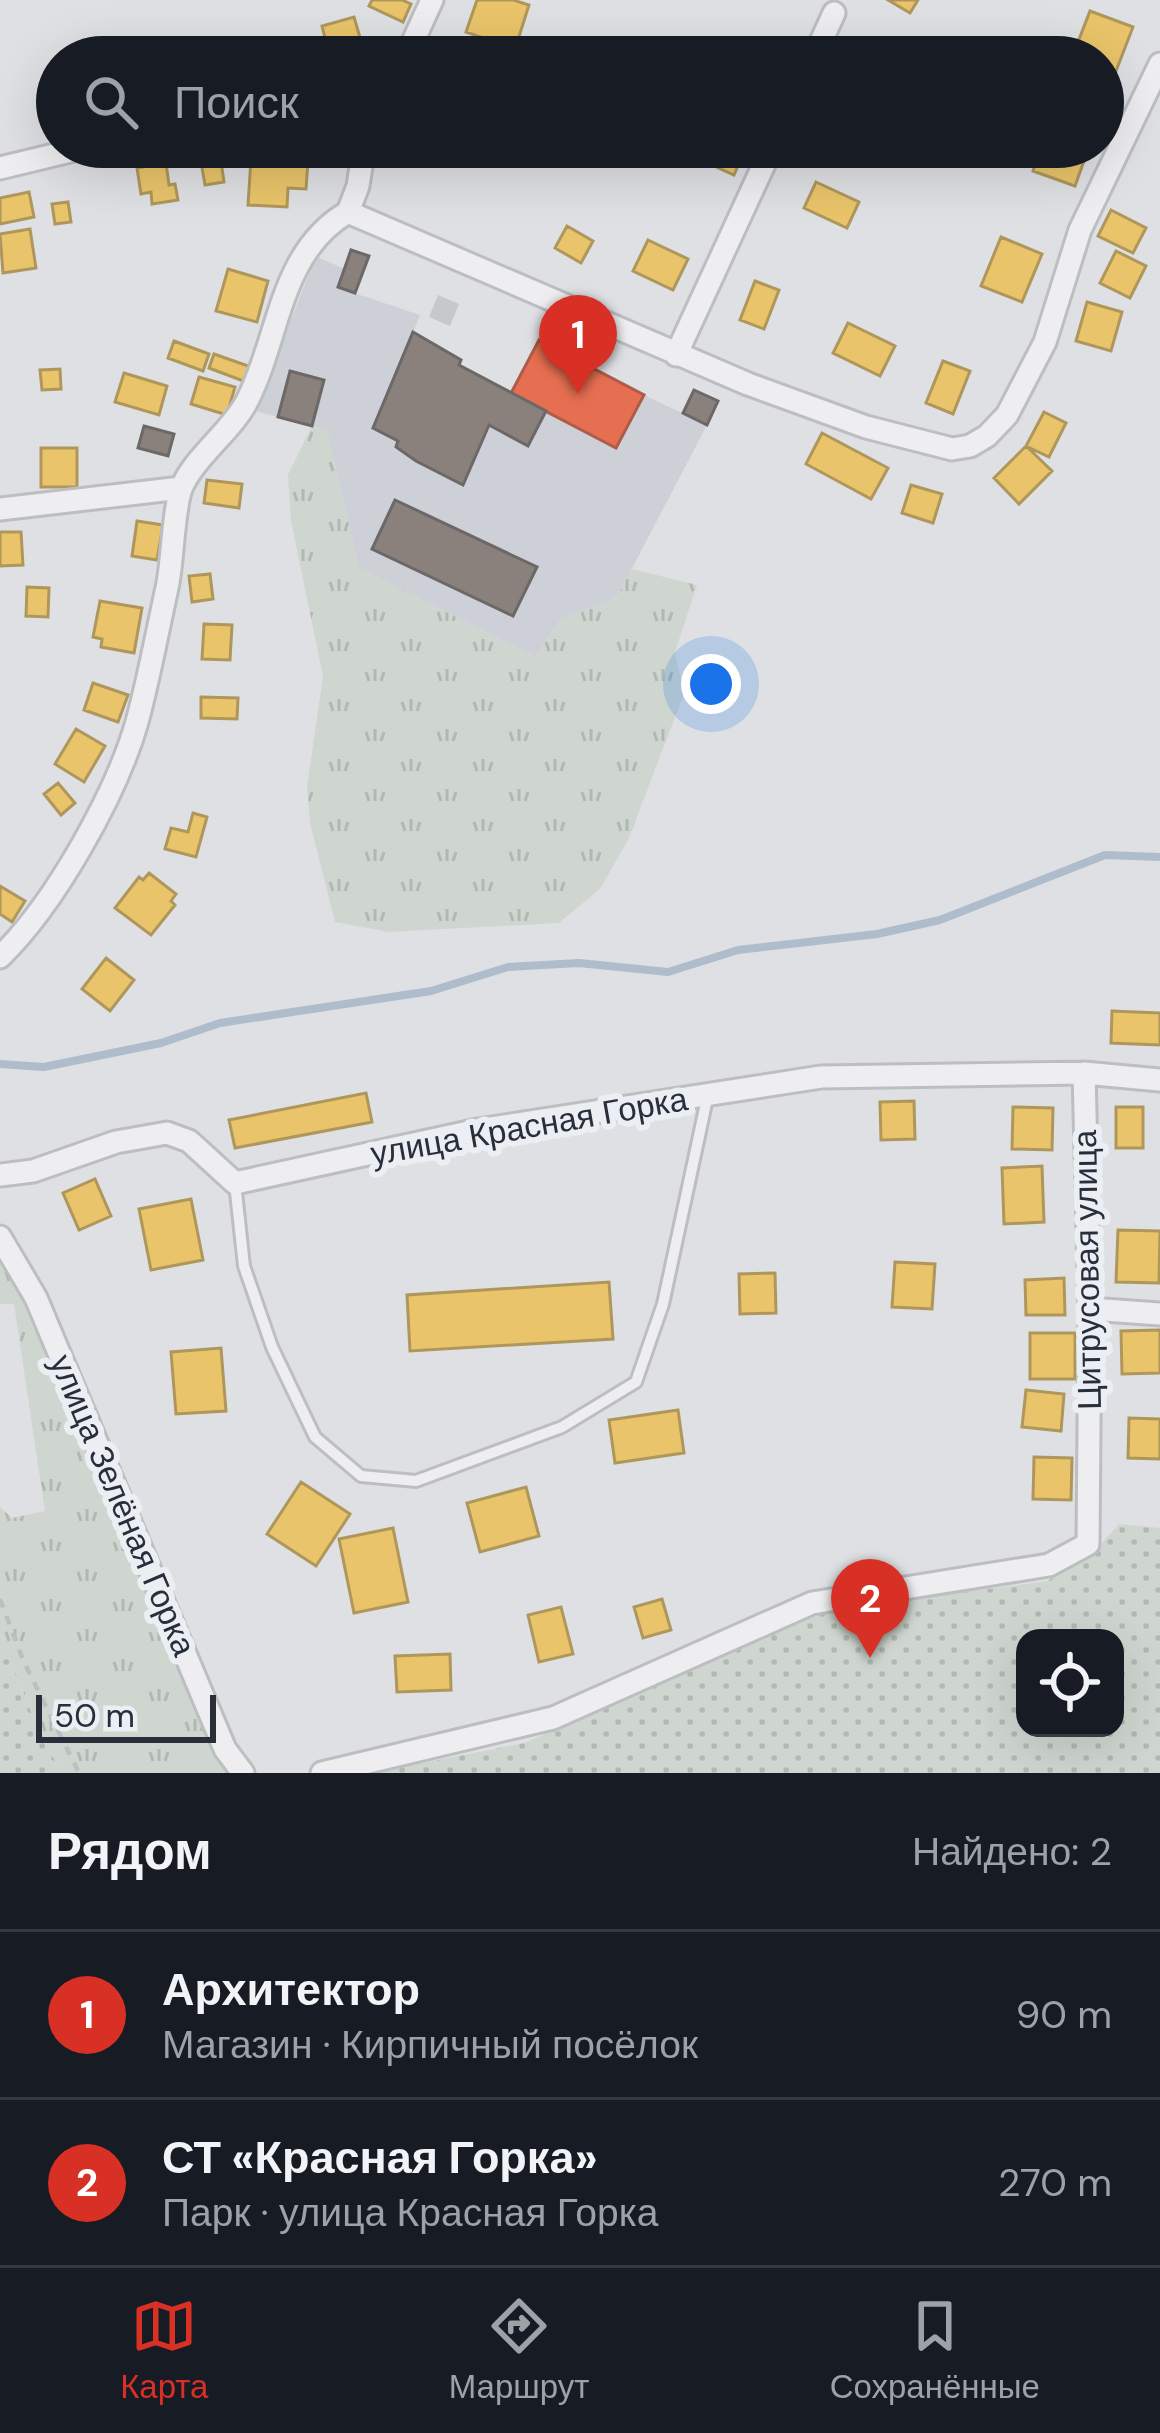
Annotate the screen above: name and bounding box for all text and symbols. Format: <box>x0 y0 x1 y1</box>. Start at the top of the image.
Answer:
search box <box>36 36 1124 168</box>
icon: search <box>78 69 144 135</box>
text: Поиск <box>174 73 299 132</box>
pin: 1 <box>539 295 617 394</box>
your location <box>681 654 741 714</box>
street label: улица Красная Горка <box>367 1077 691 1175</box>
street label: Цитрусовая улица <box>1063 1129 1111 1410</box>
street label: улица Зелёная Горка <box>40 1348 206 1663</box>
pin: 2 <box>831 1559 909 1658</box>
map controls <box>1016 1629 1124 1737</box>
button: locate <box>1016 1629 1124 1737</box>
scale bar <box>36 1689 216 1742</box>
text: 50 m <box>54 1694 135 1737</box>
text: Рядом <box>48 1818 212 1885</box>
text: Найдено: 2 <box>912 1826 1112 1877</box>
text: Архитектор <box>162 1960 420 2019</box>
text: 1 <box>80 1989 94 2040</box>
text: 90 m <box>1016 1989 1112 2040</box>
text: Магазин · Кирпичный посёлок <box>162 2019 698 2070</box>
text: СТ «Красная Горка» <box>162 2128 598 2187</box>
text: 2 <box>76 2157 98 2208</box>
text: 270 m <box>998 2157 1112 2208</box>
text: Парк · улица Красная Горка <box>162 2187 658 2238</box>
tab: Карта <box>120 2293 208 2408</box>
tab: Маршрут <box>449 2293 589 2408</box>
tab: Сохранённые <box>830 2293 1040 2408</box>

